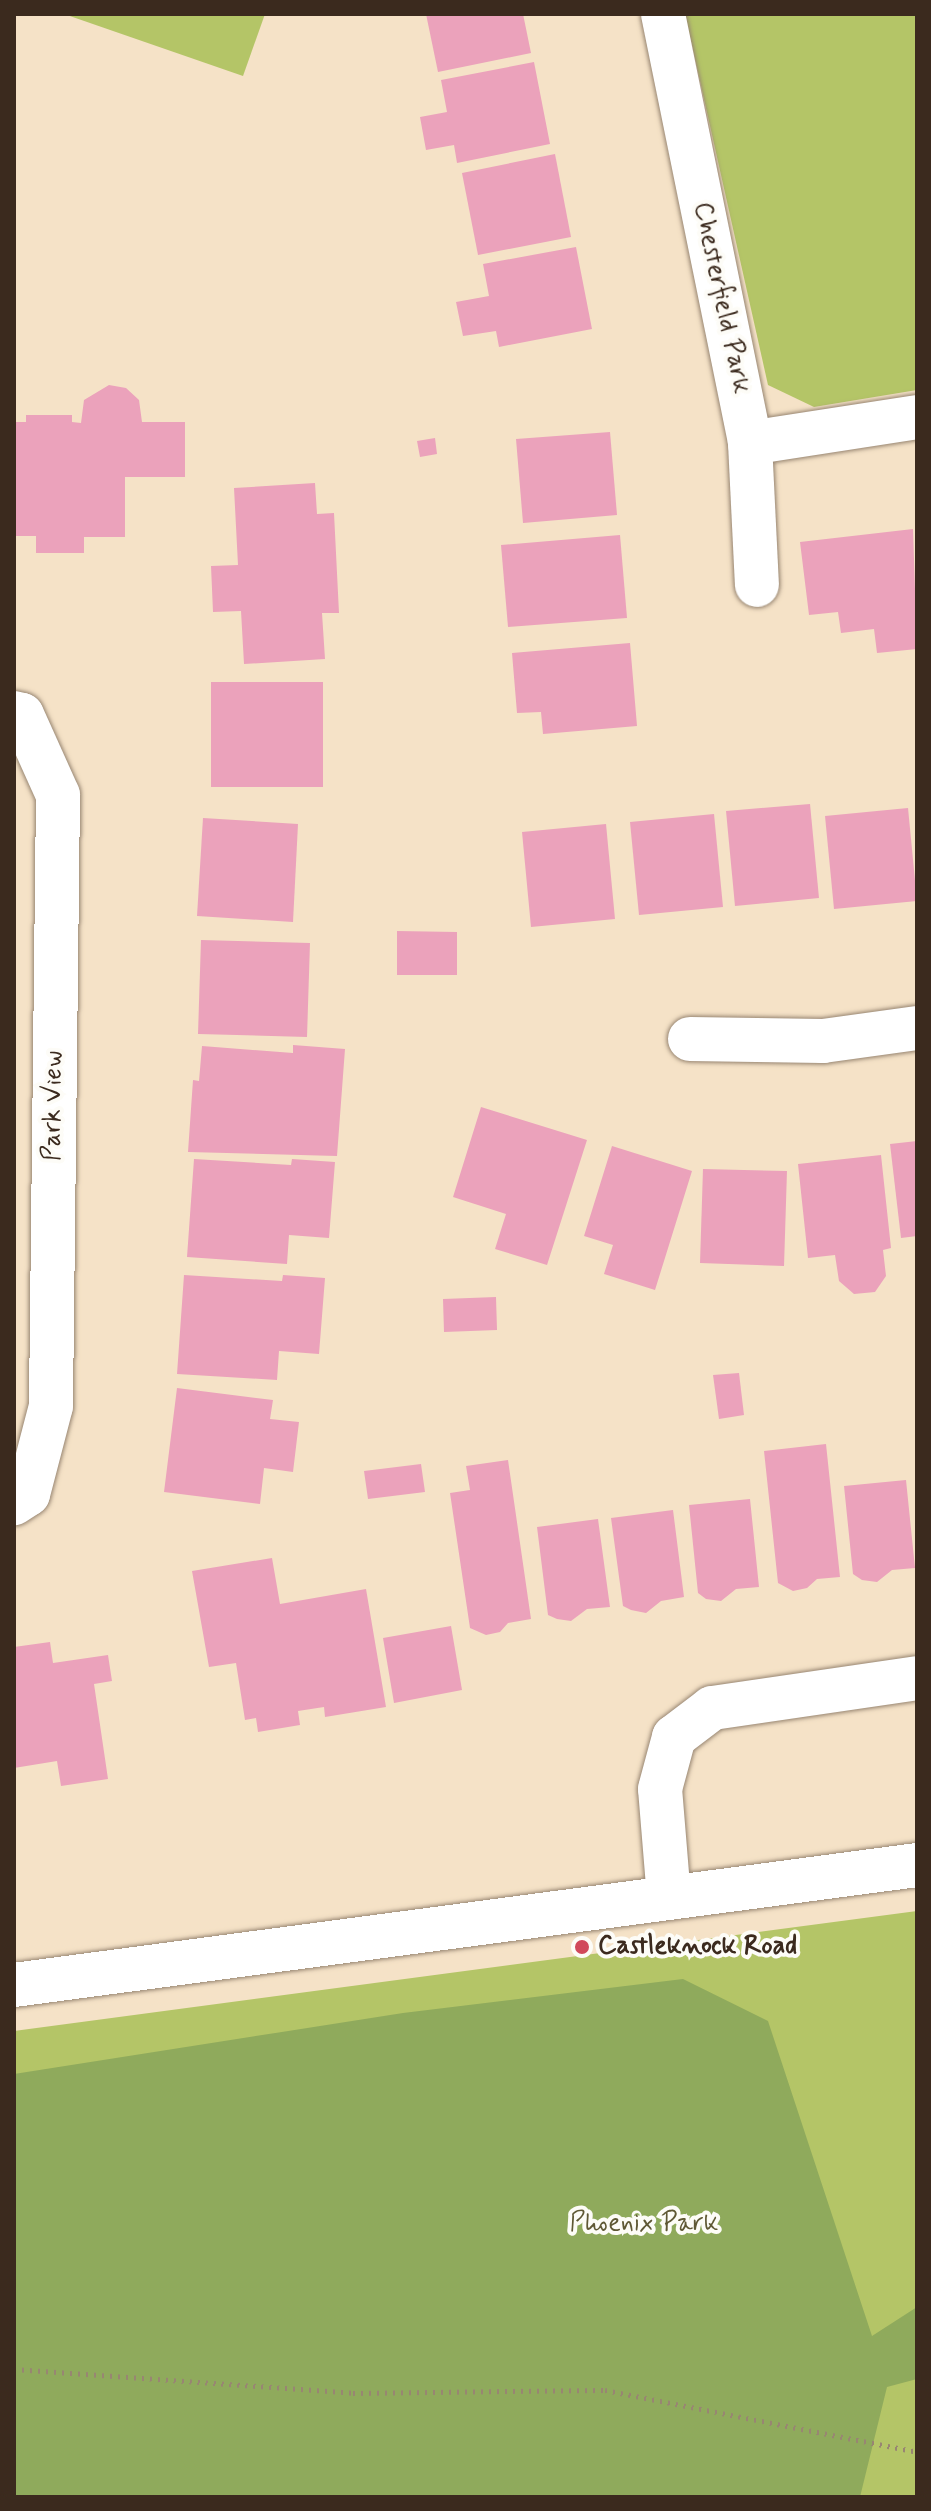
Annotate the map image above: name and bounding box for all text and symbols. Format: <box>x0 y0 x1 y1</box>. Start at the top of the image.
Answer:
street label: Chesterfield Park <box>686 202 756 394</box>
street label: Park View <box>37 1051 71 1161</box>
place label: Castleknock Road <box>598 1931 796 1963</box>
marker: Castleknock Road <box>573 1938 591 1956</box>
park label: Phoenix Park <box>573 2208 715 2240</box>

